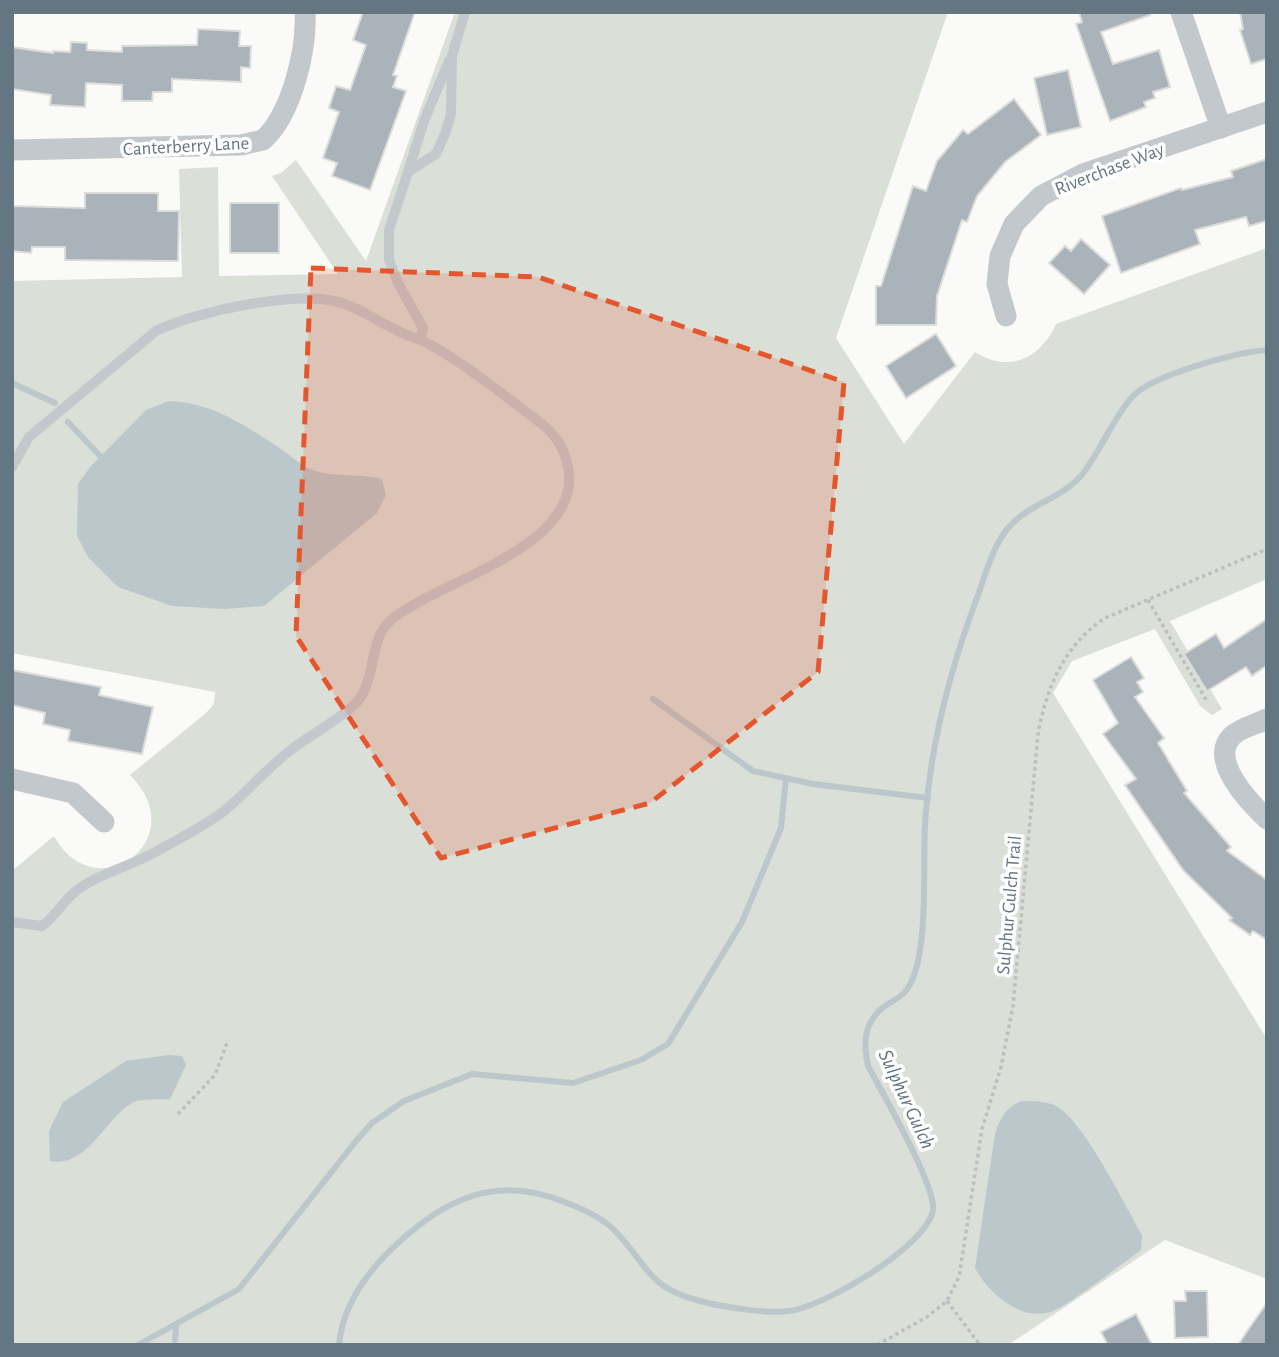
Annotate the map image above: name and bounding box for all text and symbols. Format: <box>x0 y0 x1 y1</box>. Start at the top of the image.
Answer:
street label: Canterberry Lane <box>123 134 250 159</box>
street label: Riverchase Way <box>1052 140 1167 199</box>
street label: Sulphur Gulch Trail <box>994 835 1025 975</box>
water label: Sulphur Gulch <box>874 1046 939 1153</box>

